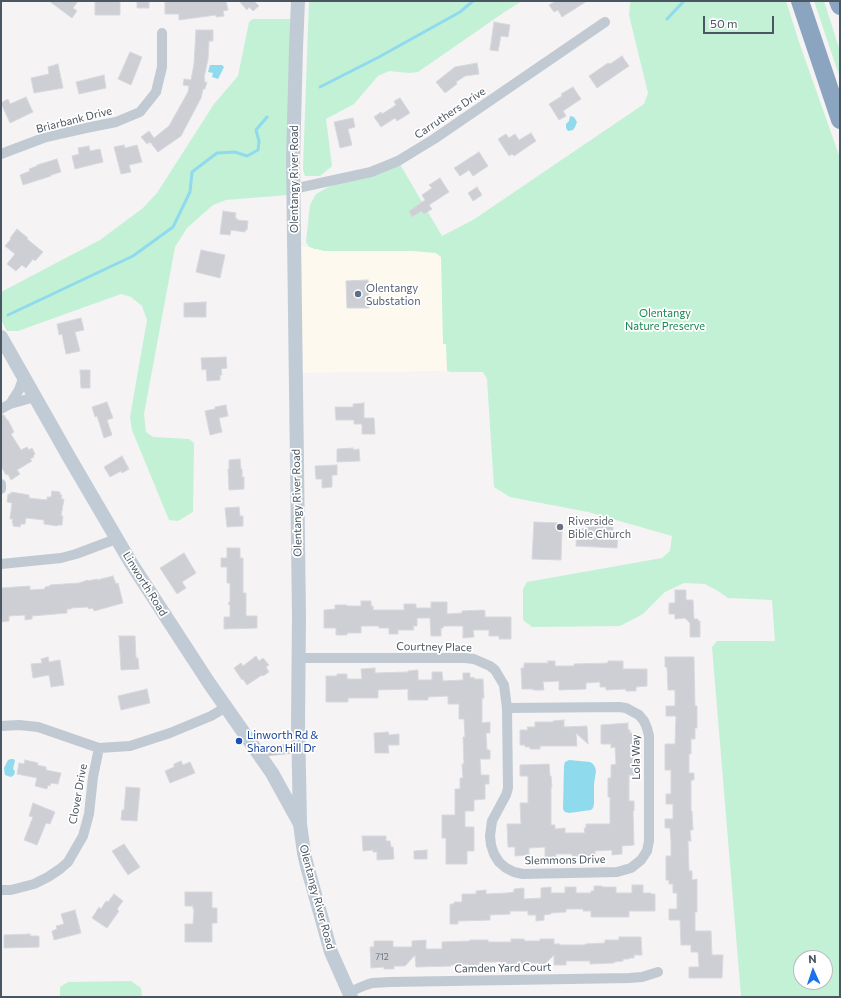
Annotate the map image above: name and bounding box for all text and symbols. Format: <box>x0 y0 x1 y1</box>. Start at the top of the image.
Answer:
scale bar <box>705 8 776 34</box>
text: 50 m <box>710 16 738 30</box>
street label: Carruthers Drive <box>412 84 488 142</box>
street label: Briarbank Drive <box>35 104 113 136</box>
street label: Olentangy River Road <box>287 125 301 233</box>
place label: Olentangy Substation <box>366 281 420 307</box>
marker: Olentangy Substation <box>353 289 363 299</box>
park label: Olentangy Nature Preserve <box>625 306 705 332</box>
street label: Olentangy River Road <box>289 449 305 557</box>
place label: Riverside Bible Church <box>568 514 631 540</box>
marker: Riverside Bible Church <box>555 522 565 532</box>
street label: Linworth Road <box>120 549 170 619</box>
street label: Courtney Place <box>396 640 472 654</box>
place label: Linworth Rd & Sharon Hill Dr <box>247 728 318 754</box>
street label: Lola Way <box>629 734 643 780</box>
marker: Linworth Rd & Sharon Hill Dr <box>234 736 244 746</box>
street label: Clover Drive <box>66 763 90 825</box>
street label: Olentangy River Road <box>297 843 337 951</box>
street label: Slemmons Drive <box>524 853 606 867</box>
north arrow <box>793 950 833 990</box>
house number: 712 <box>375 952 389 962</box>
text: N <box>808 952 817 965</box>
street label: Camden Yard Court <box>454 961 552 975</box>

